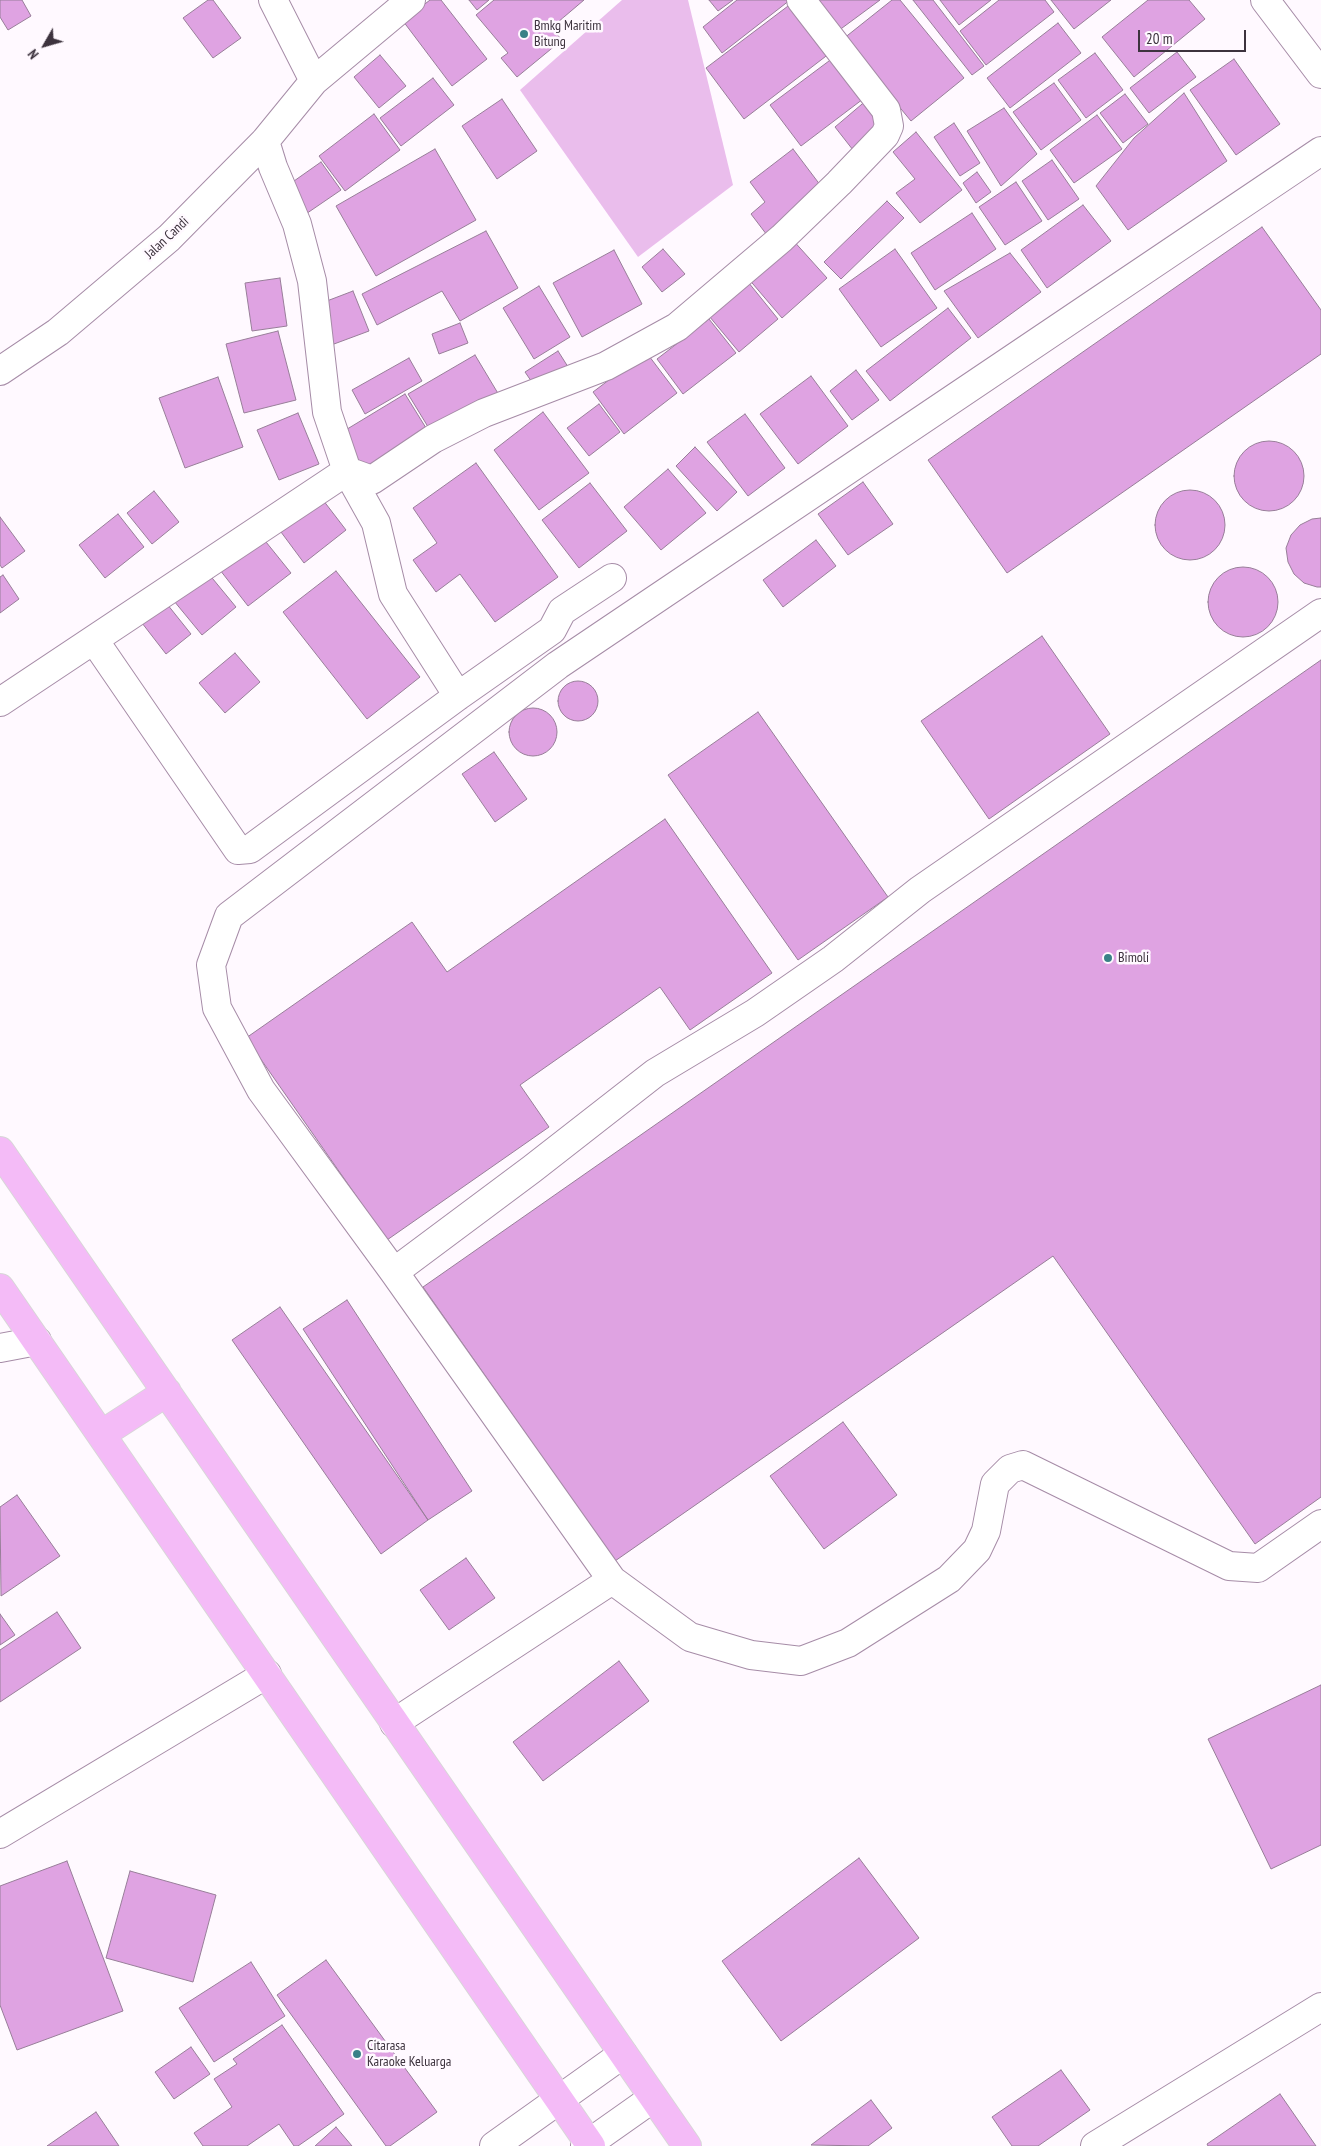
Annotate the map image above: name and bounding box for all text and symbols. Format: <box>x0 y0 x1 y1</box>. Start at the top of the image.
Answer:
place label: Bmkg Maritim Bitung <box>534 18 601 50</box>
north arrow <box>20 20 70 70</box>
scale bar <box>1141 20 1248 52</box>
marker: Bmkg Maritim Bitung <box>518 28 530 40</box>
text: 20 m <box>1146 29 1172 48</box>
text: N <box>24 46 43 63</box>
street label: Jalan Candi <box>142 213 192 263</box>
place label: Bimoli <box>1118 950 1149 966</box>
marker: Bimoli <box>1102 952 1114 964</box>
place label: Citarasa Karaoke Keluarga <box>367 2038 451 2070</box>
marker: Citarasa Karaoke Keluarga <box>351 2048 363 2060</box>

